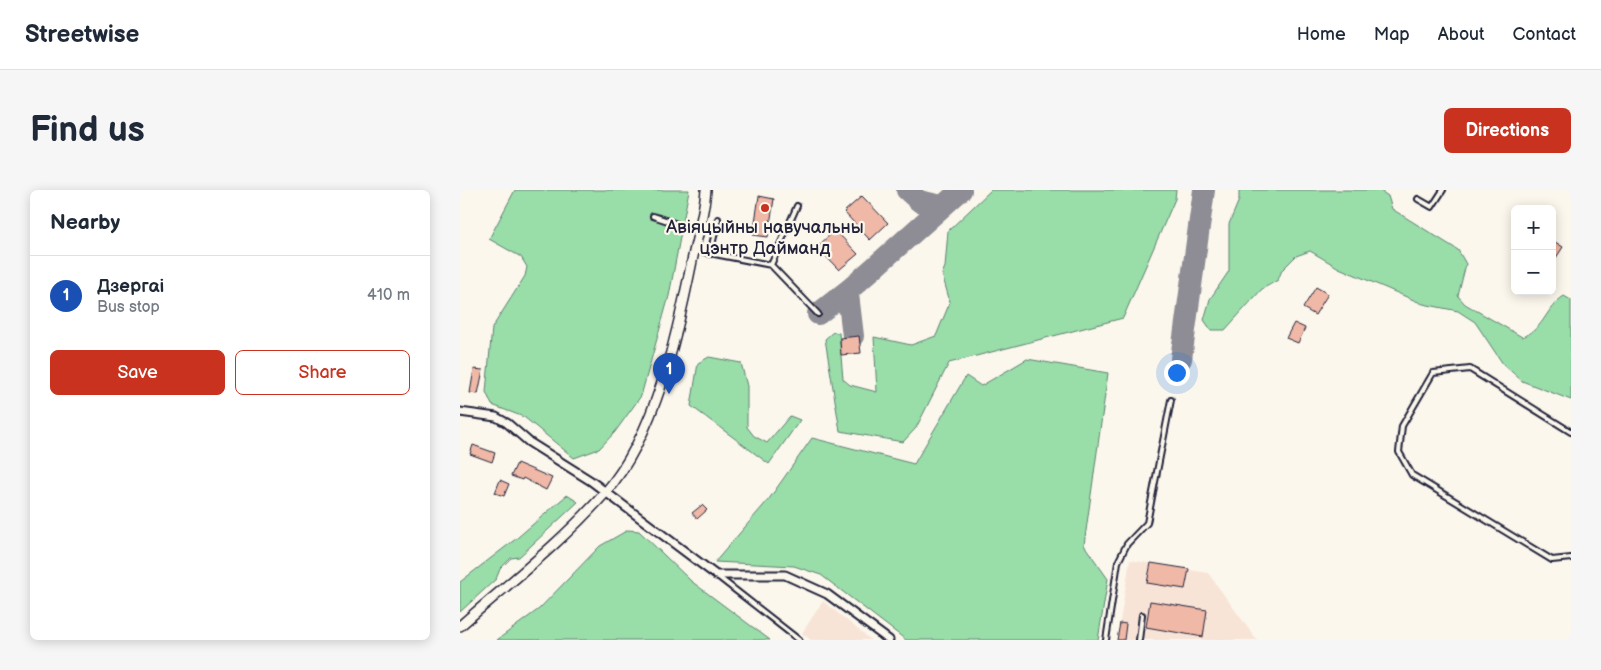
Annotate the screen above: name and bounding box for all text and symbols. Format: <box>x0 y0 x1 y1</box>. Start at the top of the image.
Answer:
text: Streetwise <box>25 20 139 49</box>
text: Home <box>1297 24 1346 45</box>
text: Map <box>1374 24 1410 45</box>
text: About <box>1438 24 1485 45</box>
text: Contact <box>1513 24 1576 45</box>
button: Directions <box>1444 108 1571 153</box>
text: Find us <box>30 109 145 152</box>
marker: Авіяцыйны навучальны цэнтр Дайманд <box>759 202 771 214</box>
map controls <box>1511 205 1556 295</box>
button: + <box>1511 205 1556 250</box>
text: Nearby <box>50 210 120 235</box>
place label: Авіяцыйны навучальны цэнтр Дайманд <box>665 217 864 259</box>
button: − <box>1511 250 1556 295</box>
text: Дзергаі <box>97 275 164 298</box>
text: 1 <box>63 286 69 305</box>
text: 410 m <box>367 286 410 305</box>
text: Bus stop <box>97 298 160 317</box>
button: Save <box>50 350 225 395</box>
button: Share <box>235 350 410 395</box>
pin: 1 <box>653 353 685 394</box>
your location <box>1164 360 1190 386</box>

